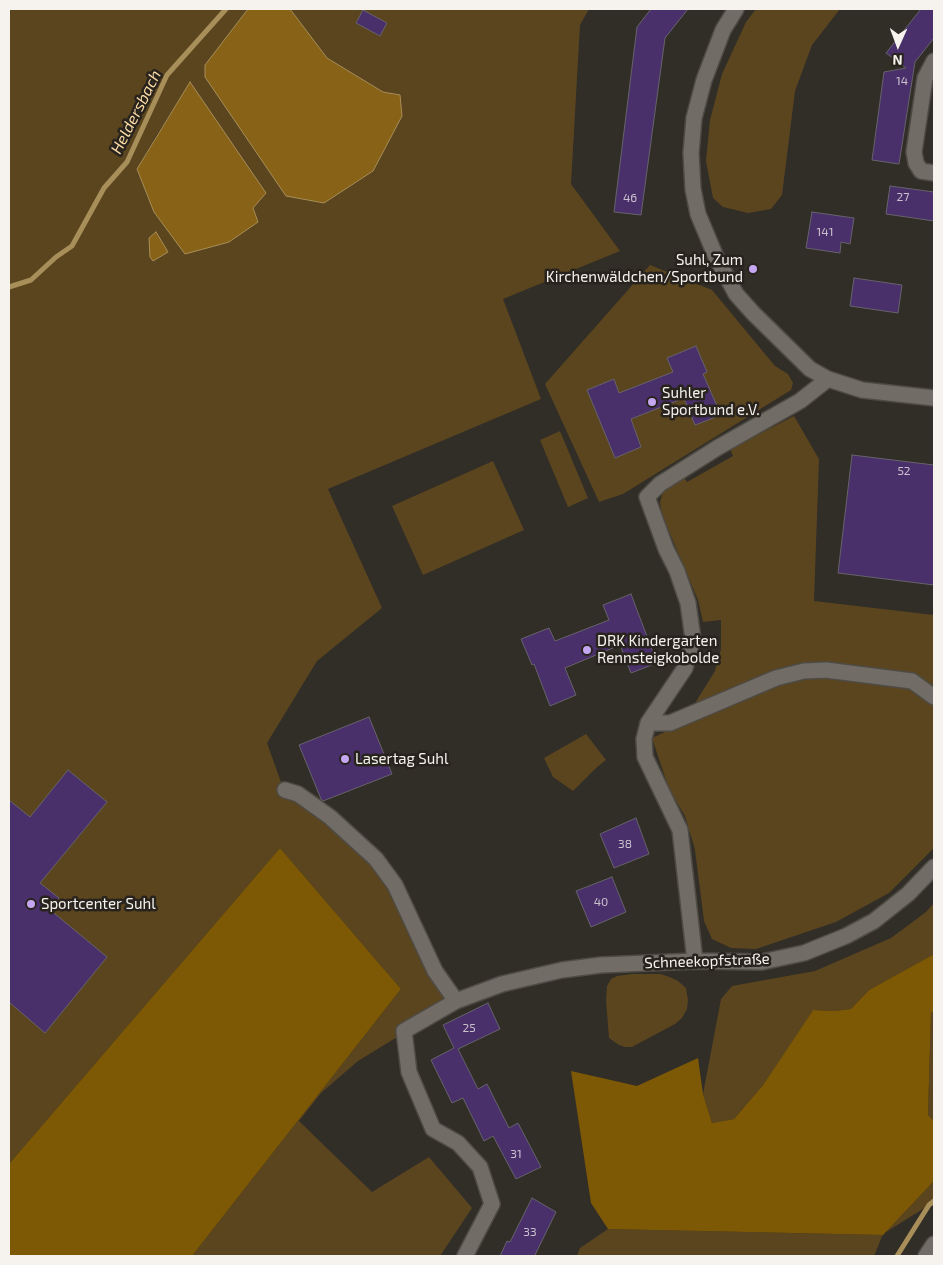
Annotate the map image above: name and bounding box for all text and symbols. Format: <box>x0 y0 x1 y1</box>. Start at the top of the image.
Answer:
north arrow <box>873 20 923 70</box>
text: N <box>892 52 903 69</box>
water label: Heldersbach <box>107 67 165 157</box>
house number: 14 <box>896 74 908 88</box>
house number: 27 <box>897 190 909 204</box>
house number: 46 <box>623 191 637 205</box>
house number: 141 <box>817 225 833 239</box>
place label: Suhl, Zum Kirchenwäldchen/Sportbund <box>546 251 743 286</box>
marker: Suhl, Zum Kirchenwäldchen/Sportbund <box>747 263 759 275</box>
place label: Suhler Sportbund e.V. <box>662 384 760 419</box>
marker: Suhler Sportbund e.V. <box>646 396 658 408</box>
house number: 52 <box>897 464 911 478</box>
place label: DRK Kindergarten Rennsteigkobolde <box>597 632 719 667</box>
marker: DRK Kindergarten Rennsteigkobolde <box>581 644 593 656</box>
place label: Lasertag Suhl <box>355 750 448 768</box>
marker: Lasertag Suhl <box>339 753 351 765</box>
house number: 38 <box>618 837 632 851</box>
place label: Sportcenter Suhl <box>41 895 156 913</box>
house number: 40 <box>594 895 608 909</box>
marker: Sportcenter Suhl <box>25 898 37 910</box>
street label: Schneekopfstraße <box>644 950 770 972</box>
house number: 25 <box>462 1021 476 1035</box>
house number: 31 <box>510 1147 522 1161</box>
house number: 33 <box>523 1225 537 1239</box>

